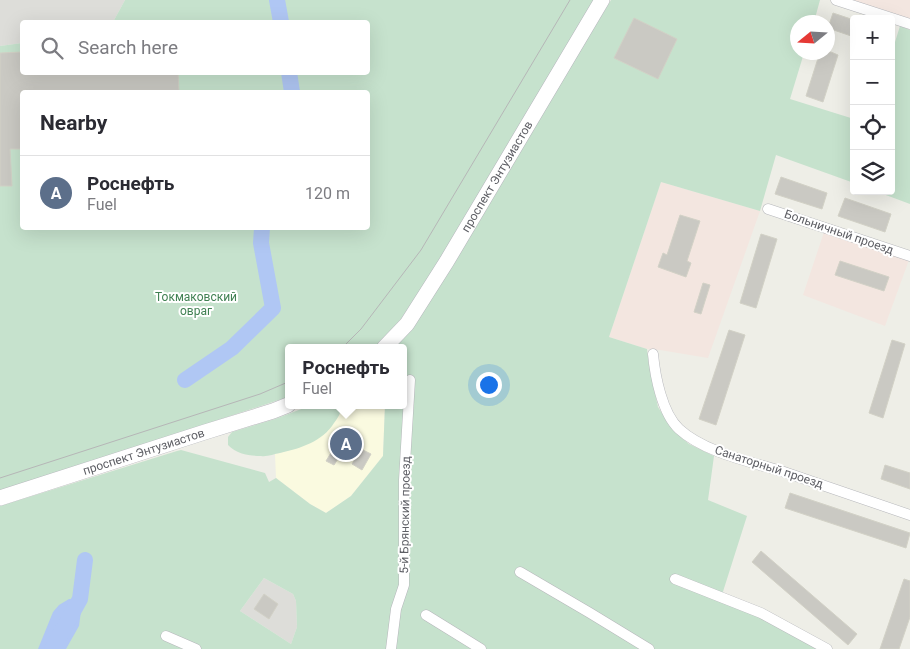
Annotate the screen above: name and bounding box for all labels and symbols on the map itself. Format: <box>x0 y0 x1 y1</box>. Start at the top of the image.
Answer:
north arrow <box>790 15 835 60</box>
street label: проспект Энтузиастов <box>459 118 536 235</box>
street label: Больничный проезд <box>783 207 895 257</box>
park label: Токмаковский овраг <box>155 290 237 318</box>
your location <box>476 372 502 398</box>
pin: A <box>330 425 362 463</box>
street label: проспект Энтузиастов <box>81 426 206 478</box>
street label: Санаторный проезд <box>713 443 825 491</box>
street label: 5-й Брянский проезд <box>397 456 413 574</box>

